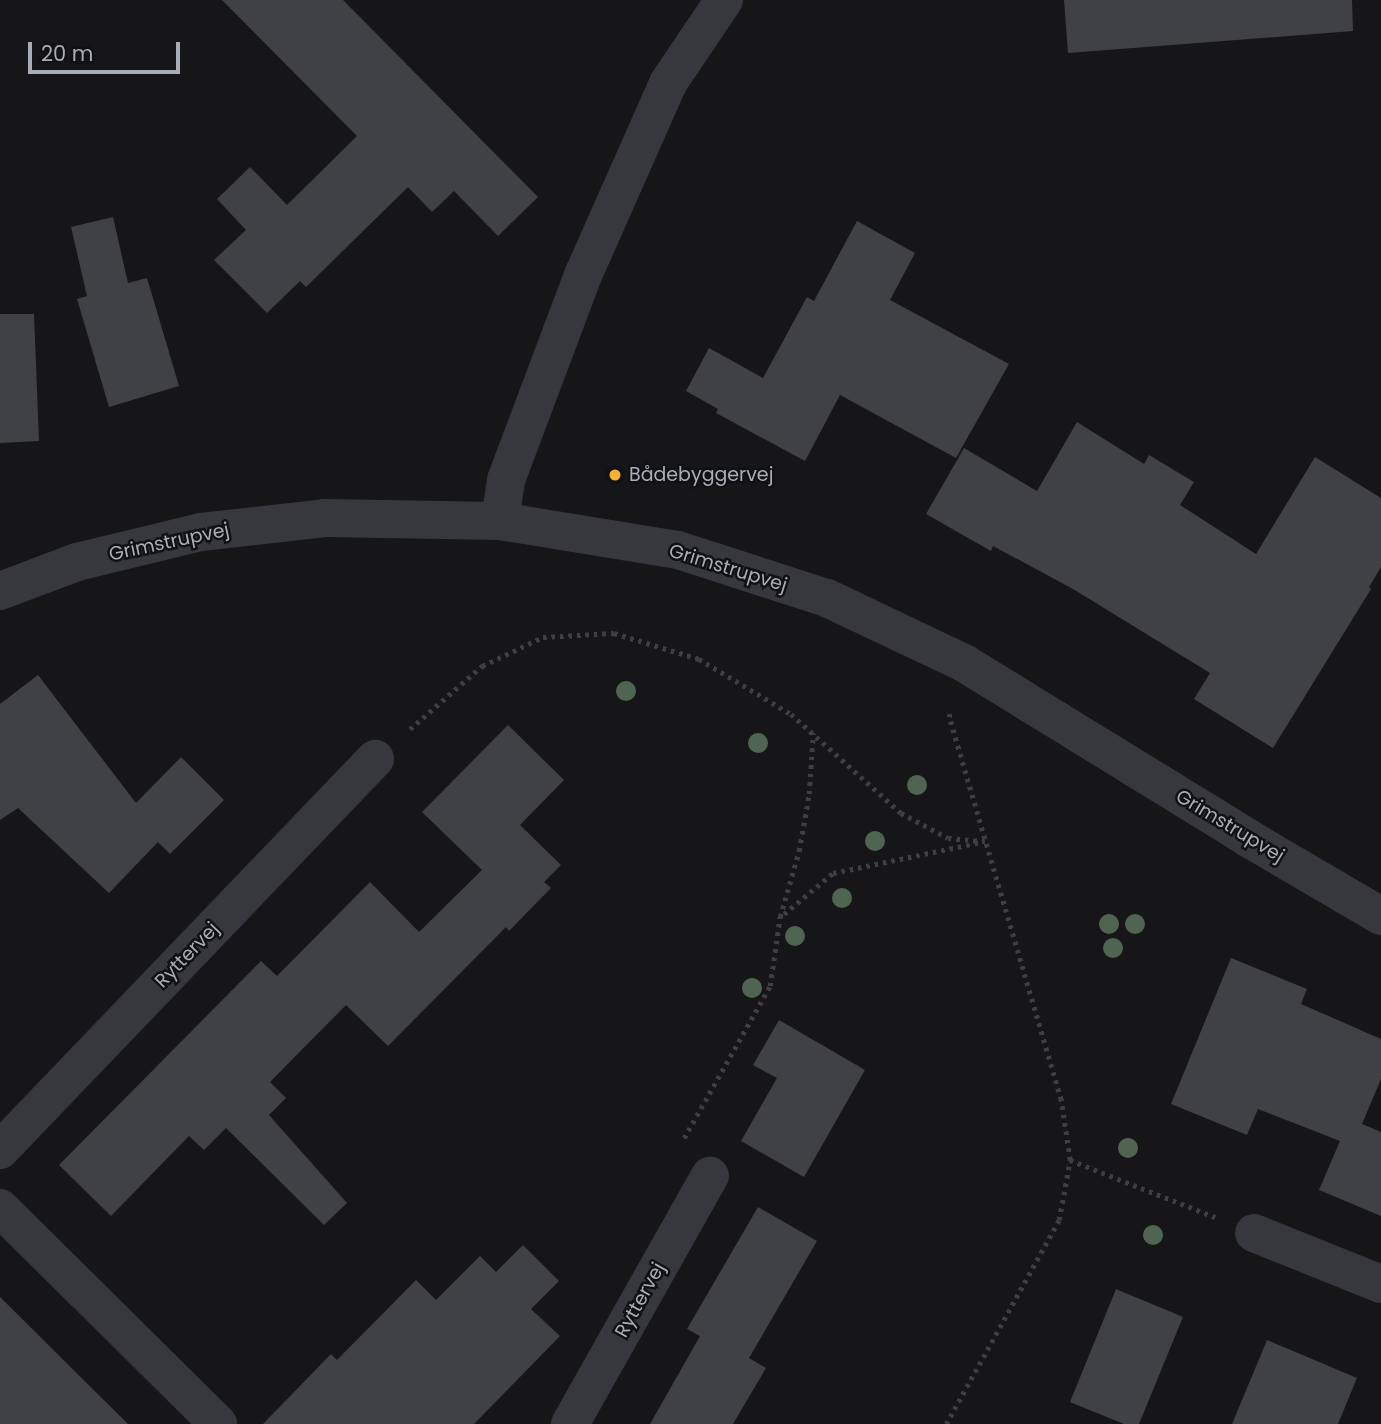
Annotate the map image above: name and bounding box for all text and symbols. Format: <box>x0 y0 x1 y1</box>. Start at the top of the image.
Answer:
scale bar <box>32 28 184 72</box>
text: 20 m <box>41 39 94 68</box>
place label: Bådebyggervej <box>629 464 773 486</box>
marker: Bådebyggervej <box>607 467 623 483</box>
street label: Grimstrupvej <box>107 518 231 566</box>
street label: Grimstrupvej <box>666 539 790 597</box>
street label: Grimstrupvej <box>1172 785 1288 867</box>
street label: Ryttervej <box>150 918 224 992</box>
street label: Ryttervej <box>610 1259 670 1341</box>

